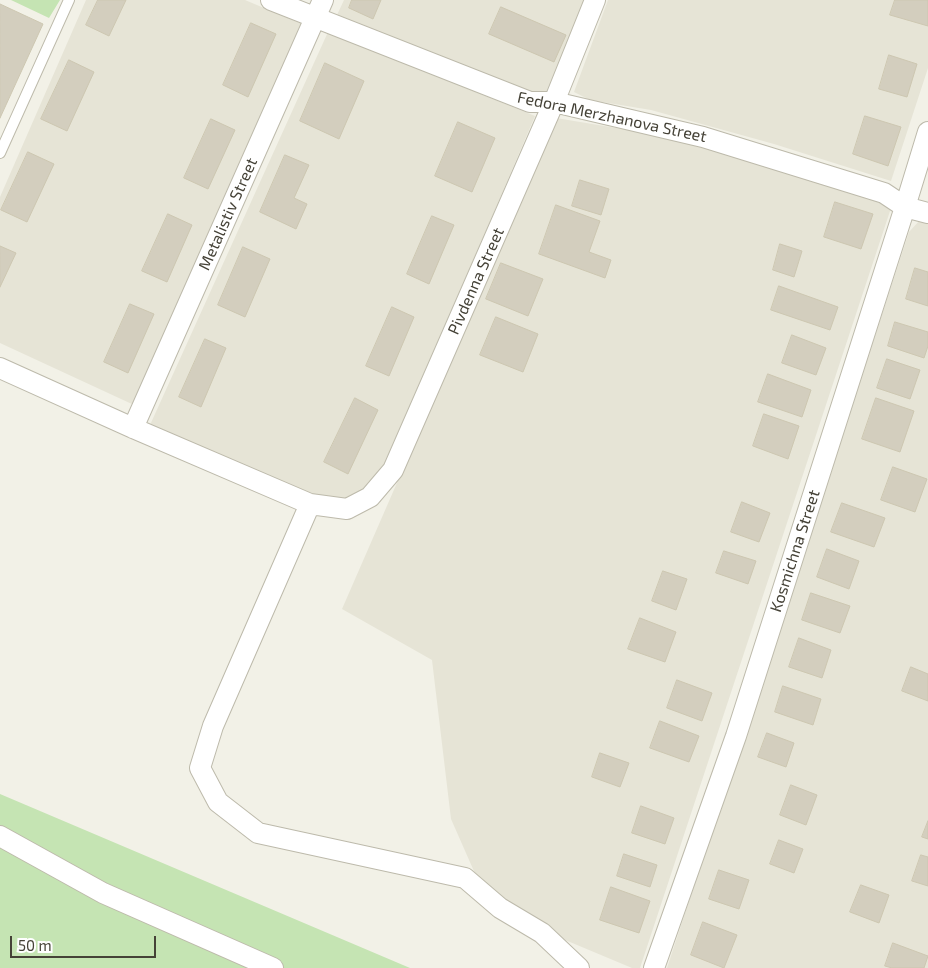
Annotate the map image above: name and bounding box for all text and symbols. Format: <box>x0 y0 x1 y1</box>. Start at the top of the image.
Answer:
street label: Fedora Merzhanova Street <box>516 88 708 146</box>
street label: Metalistiv Street <box>195 155 261 273</box>
street label: Pivdenna Street <box>444 225 508 337</box>
street label: Kosmichna Street <box>766 487 824 615</box>
scale bar <box>12 926 159 958</box>
text: 50 m <box>18 936 52 954</box>

